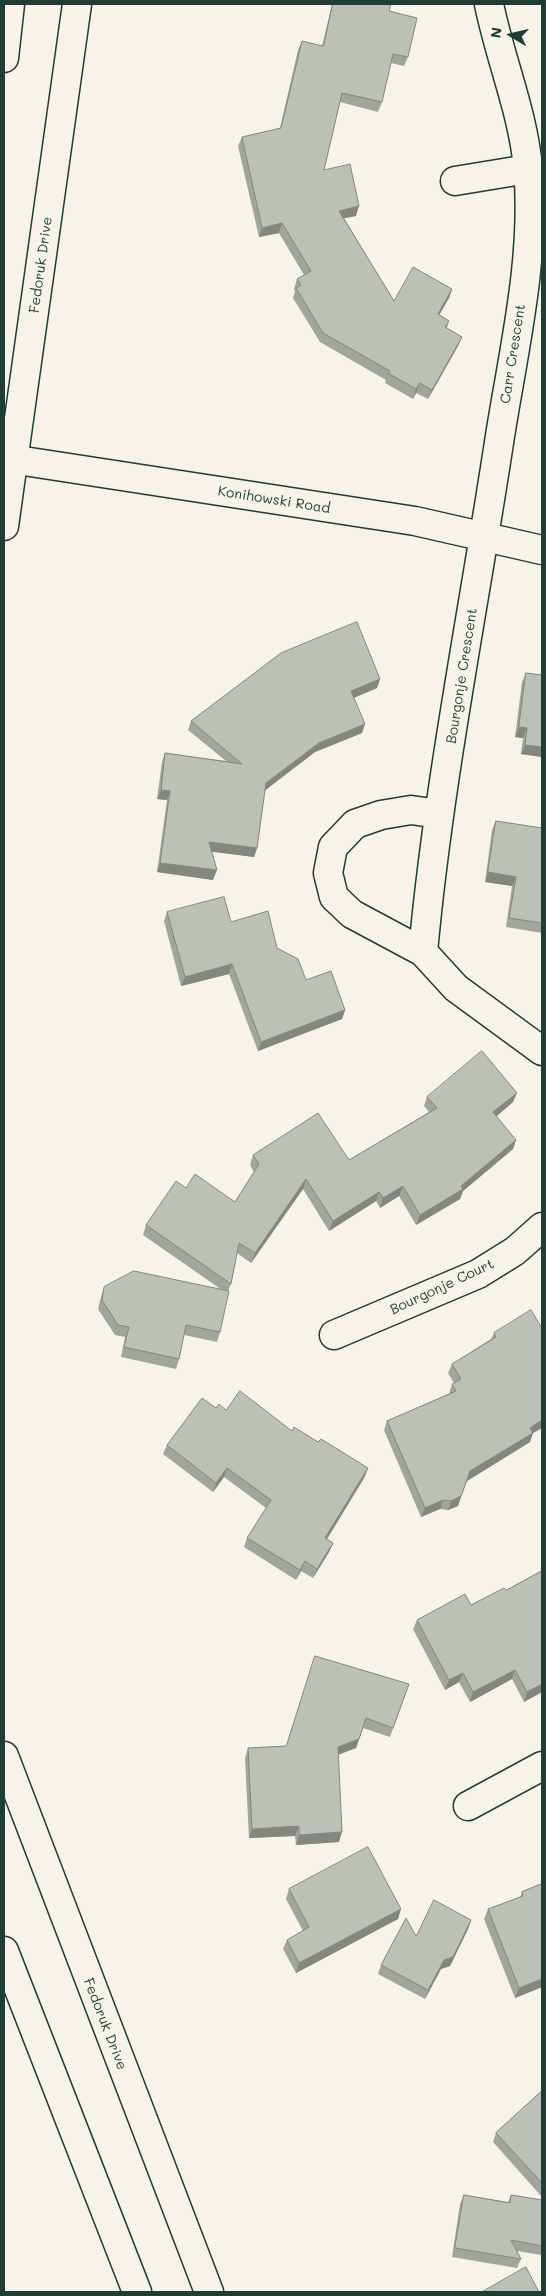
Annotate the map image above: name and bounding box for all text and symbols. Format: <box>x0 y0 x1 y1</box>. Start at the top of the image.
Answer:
north arrow <box>486 10 536 60</box>
text: N <box>485 26 506 39</box>
street label: Fedoruk Drive <box>26 216 56 314</box>
street label: Carr Crescent <box>497 303 529 405</box>
street label: Konihowski Road <box>216 483 332 517</box>
street label: Bourgonje Crescent <box>443 607 481 745</box>
street label: Bourgonje Court <box>387 1256 497 1318</box>
street label: Fedoruk Drive <box>80 1976 130 2072</box>

